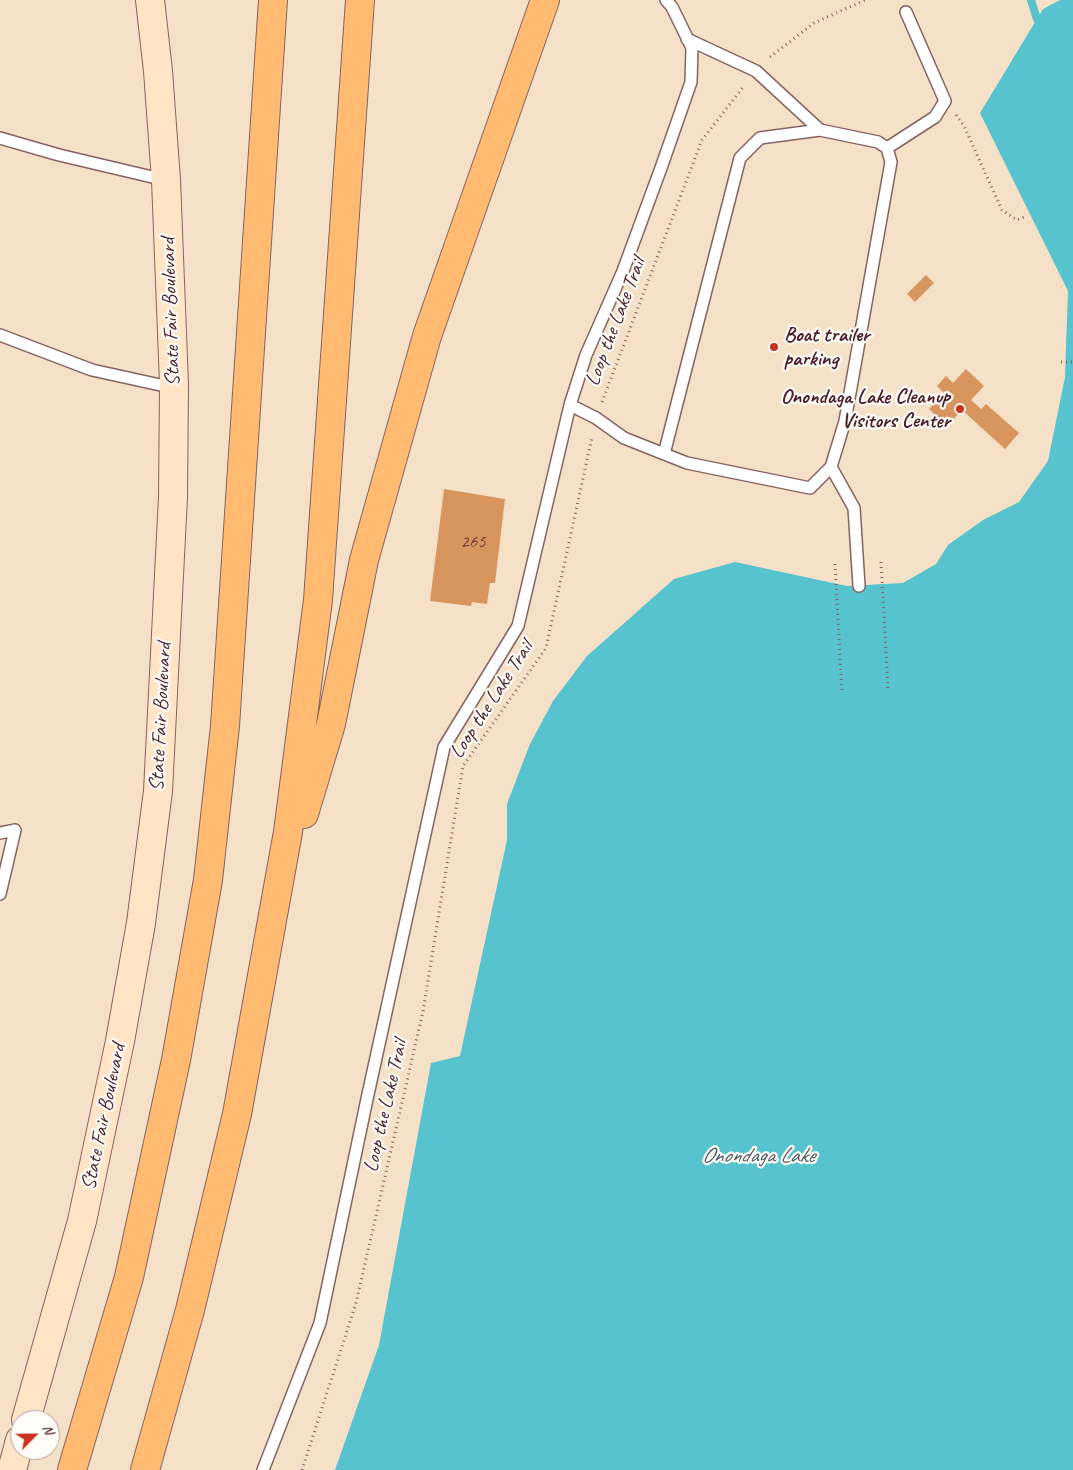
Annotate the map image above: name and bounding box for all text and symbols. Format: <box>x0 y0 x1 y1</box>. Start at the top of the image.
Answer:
street label: State Fair Boulevard <box>156 237 186 387</box>
street label: Loop the Lake Trail <box>580 255 652 389</box>
place label: Boat trailer parking <box>784 322 870 372</box>
marker: Boat trailer parking <box>768 341 780 353</box>
place label: Onondaga Lake Cleanup Visitors Center <box>781 384 950 434</box>
marker: Onondaga Lake Cleanup Visitors Center <box>954 403 966 415</box>
house number: 265 <box>460 531 486 553</box>
street label: Loop the Lake Trail <box>445 637 539 763</box>
street label: State Fair Boulevard <box>145 642 177 792</box>
street label: Loop the Lake Trail <box>359 1037 413 1175</box>
street label: State Fair Boulevard <box>76 1042 132 1192</box>
water label: Onondaga Lake <box>702 1143 814 1169</box>
north arrow <box>10 1410 60 1460</box>
text: N <box>39 1422 58 1437</box>

